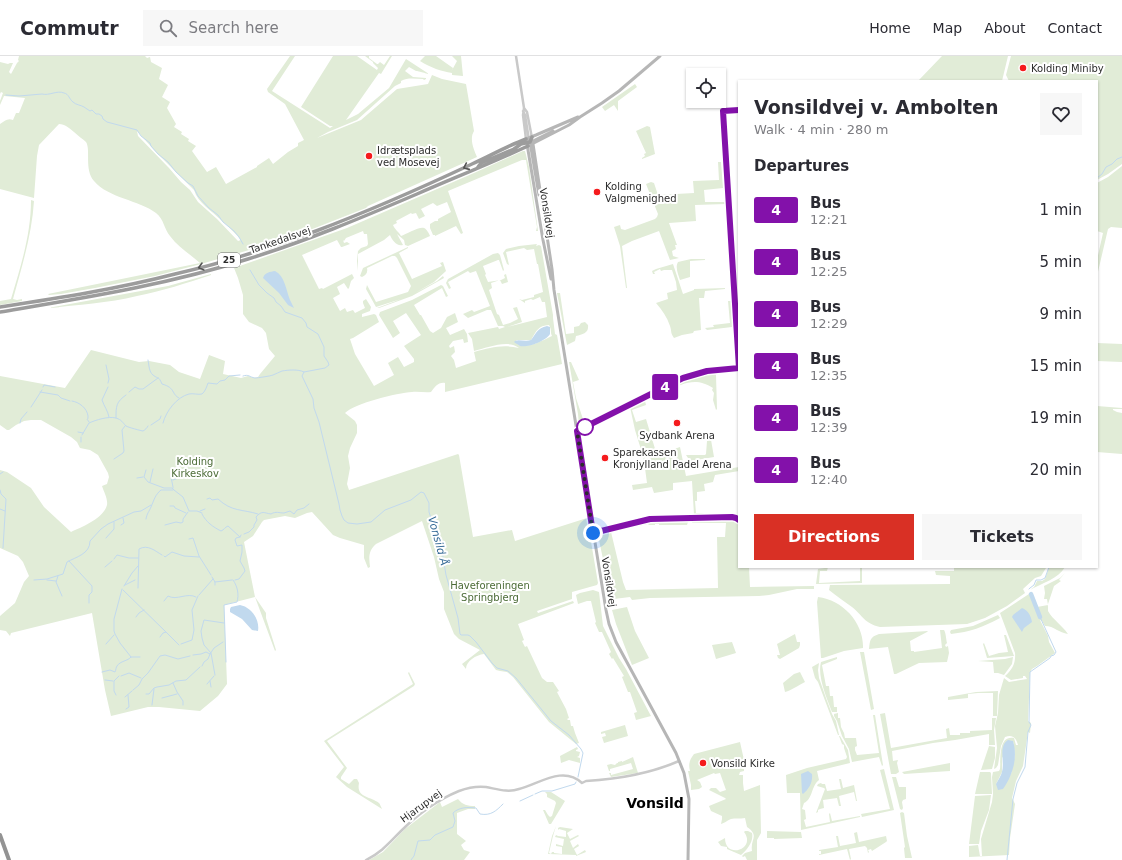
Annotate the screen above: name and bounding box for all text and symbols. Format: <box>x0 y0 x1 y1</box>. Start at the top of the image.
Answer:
search box <box>143 10 423 46</box>
text: Commutr <box>20 17 119 39</box>
icon: search <box>157 17 179 39</box>
text: Search here <box>189 19 279 37</box>
text: Home <box>869 20 911 36</box>
text: Map <box>933 20 962 36</box>
text: About <box>984 20 1026 36</box>
text: Contact <box>1048 20 1102 36</box>
marker: Kolding Miniby <box>1018 63 1028 73</box>
place label: Kolding Miniby <box>1031 63 1104 74</box>
map controls <box>686 68 726 108</box>
button: locate <box>686 68 726 108</box>
button: heart <box>1040 93 1082 135</box>
text: Vonsildvej v. Ambolten <box>754 96 998 118</box>
text: Walk · 4 min · 280 m <box>754 122 888 137</box>
place label: Idrætsplads ved Mosevej <box>377 145 440 168</box>
marker: Idrætsplads ved Mosevej <box>364 151 374 161</box>
text: Departures <box>754 157 849 175</box>
one-way arrow <box>462 162 470 170</box>
place label: Kolding Valgmenighed <box>605 181 677 204</box>
street label: Vonsildvej <box>538 187 556 239</box>
marker: Kolding Valgmenighed <box>592 187 602 197</box>
text: Bus <box>810 194 841 212</box>
text: 1 min <box>1039 201 1082 219</box>
text: 4 <box>771 202 781 218</box>
text: 12:21 <box>810 212 847 227</box>
street label: Tankedalsvej <box>247 224 312 256</box>
text: Bus <box>810 246 841 264</box>
road number: 25 <box>218 253 240 267</box>
text: 5 min <box>1039 253 1082 271</box>
text: 4 <box>771 254 781 270</box>
one-way arrow <box>198 263 204 271</box>
text: 12:25 <box>810 264 847 279</box>
text: Bus <box>810 298 841 316</box>
text: 9 min <box>1039 305 1082 323</box>
text: 4 <box>771 306 781 322</box>
text: 12:29 <box>810 316 847 331</box>
text: Bus <box>810 350 841 368</box>
text: 15 min <box>1030 357 1082 375</box>
text: 4 <box>771 358 781 374</box>
text: 12:35 <box>810 368 847 383</box>
line badge: 4 <box>652 374 678 400</box>
text: 4 <box>660 379 670 395</box>
text: Bus <box>810 402 841 420</box>
text: 19 min <box>1030 409 1082 427</box>
text: 4 <box>771 410 781 426</box>
unlabelled marker <box>576 418 594 436</box>
marker: Sydbank Arena <box>672 418 682 428</box>
text: 12:39 <box>810 420 847 435</box>
place label: Sydbank Arena <box>639 430 715 441</box>
place label: Sparekassen Kronjylland Padel Arena <box>613 447 732 470</box>
marker: Sparekassen Kronjylland Padel Arena <box>600 453 610 463</box>
text: Bus <box>810 454 841 472</box>
park label: Kolding Kirkeskov <box>171 456 219 479</box>
text: 20 min <box>1030 461 1082 479</box>
text: 4 <box>771 462 781 478</box>
text: 12:40 <box>810 472 847 487</box>
button: Directions <box>754 514 914 560</box>
button: Tickets <box>922 514 1082 560</box>
water label: Vonsild Å <box>425 515 451 567</box>
your location <box>583 523 603 543</box>
street label: Vonsildvej <box>600 556 618 608</box>
park label: Haveforeningen Springbjerg <box>450 580 530 603</box>
marker: Vonsild Kirke <box>698 758 708 768</box>
place label: Vonsild Kirke <box>711 758 775 769</box>
street label: Hjarupvej <box>398 787 444 825</box>
district label: Vonsild <box>626 795 684 811</box>

